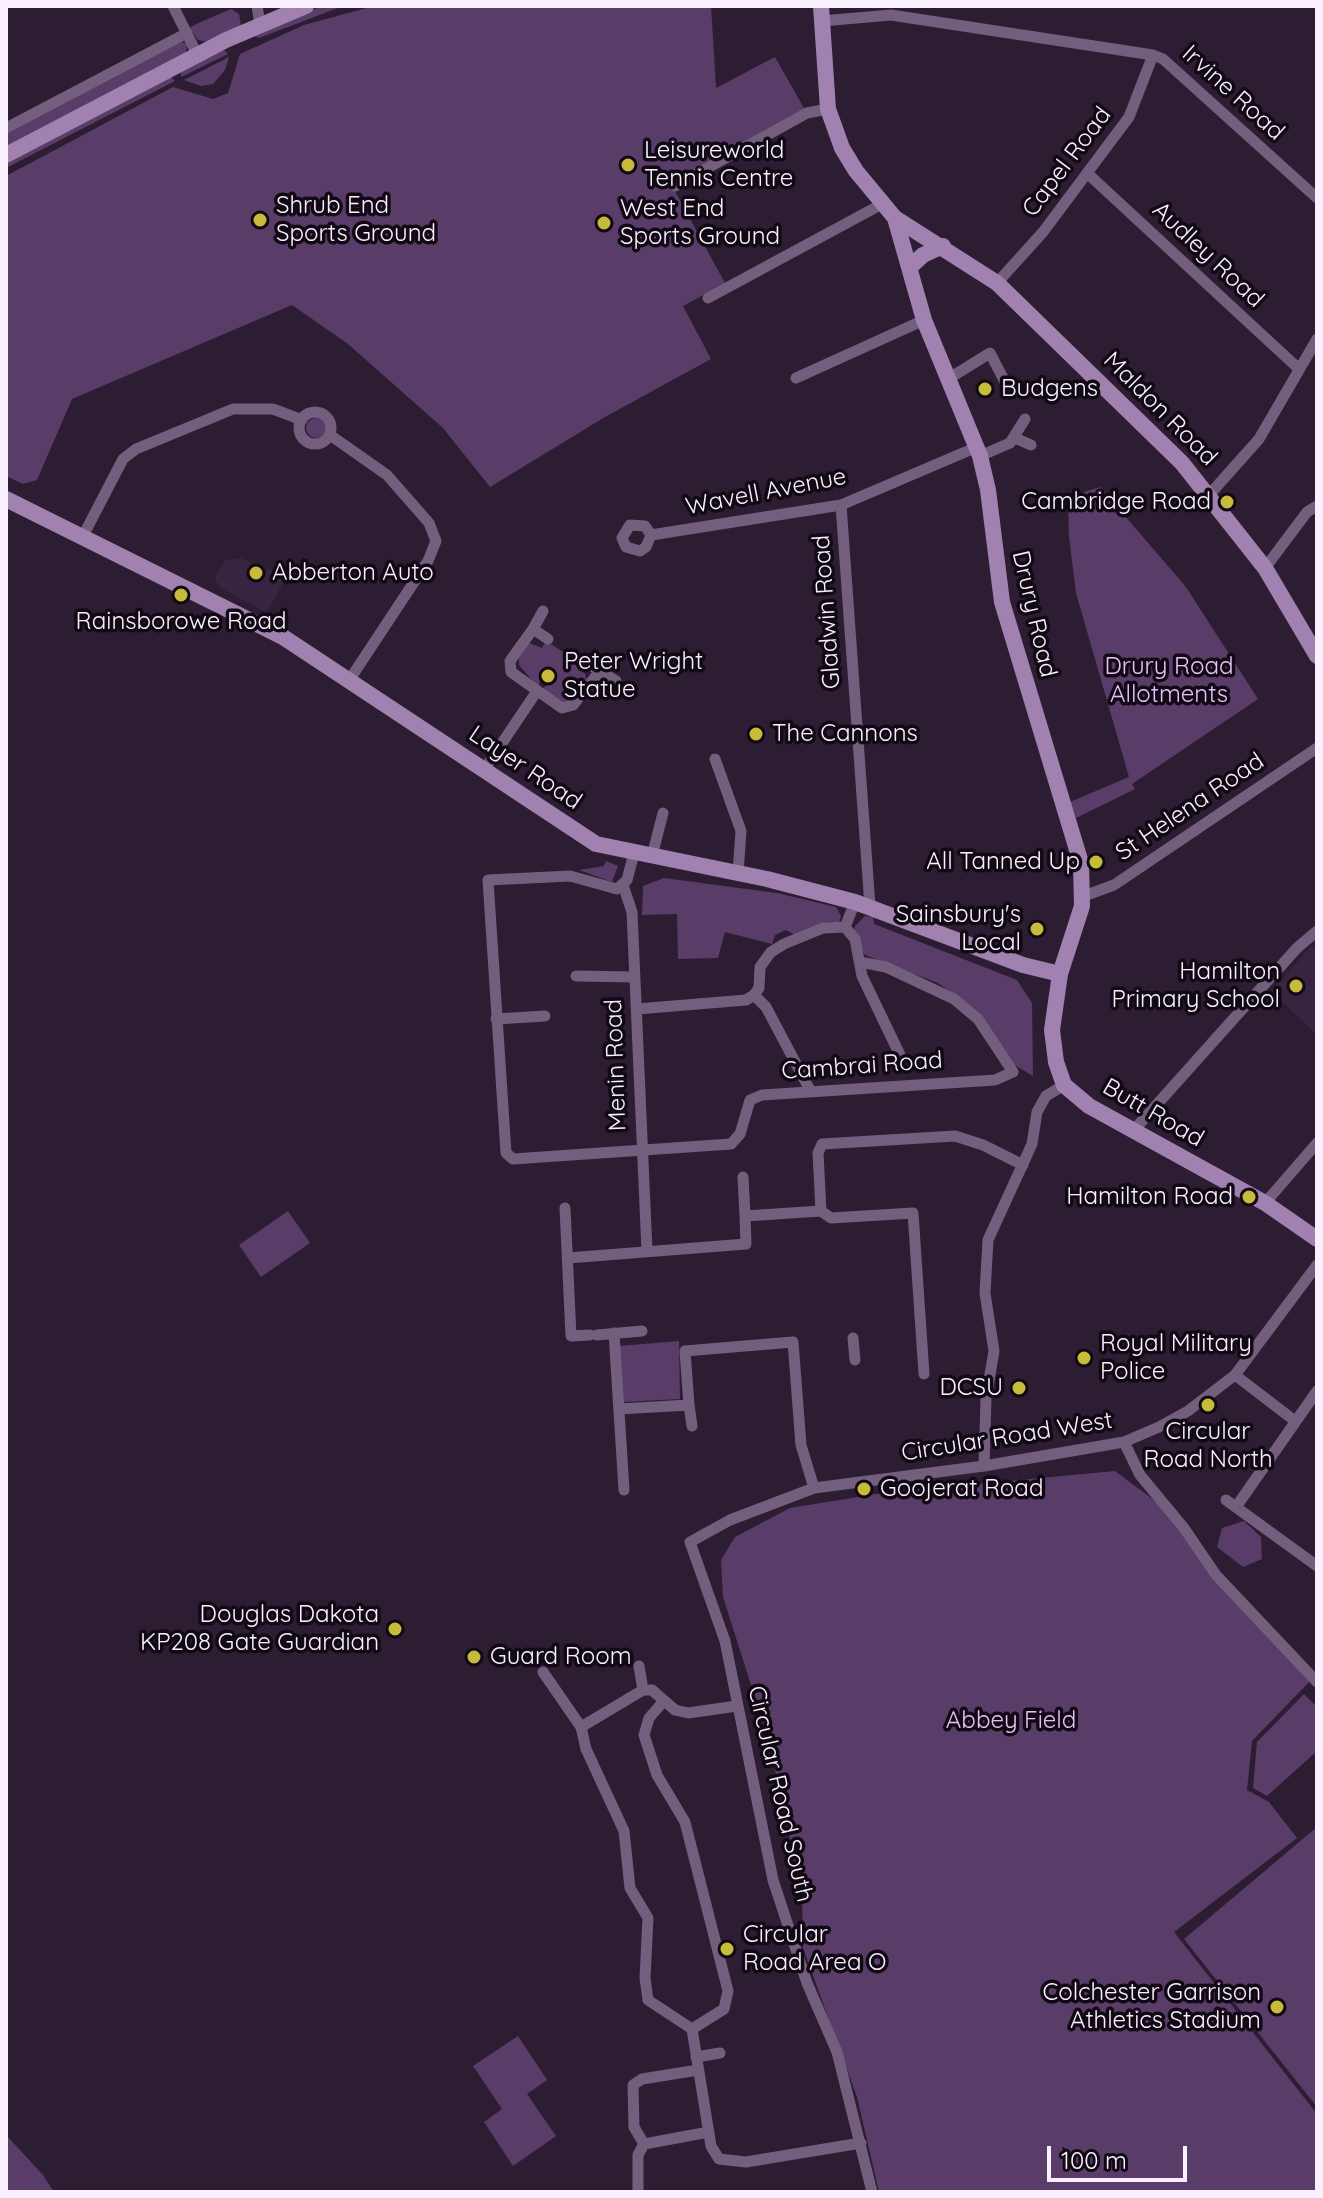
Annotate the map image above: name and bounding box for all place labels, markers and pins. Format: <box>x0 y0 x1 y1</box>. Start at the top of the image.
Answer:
place label: Leisureworld Tennis Centre <box>644 137 793 193</box>
marker: Leisureworld Tennis Centre <box>619 156 637 174</box>
place label: Shrub End Sports Ground <box>276 192 436 248</box>
place label: West End Sports Ground <box>620 195 780 251</box>
marker: Shrub End Sports Ground <box>251 211 269 229</box>
marker: West End Sports Ground <box>595 214 613 232</box>
place label: Budgens <box>1001 375 1098 403</box>
marker: Budgens <box>976 380 994 398</box>
place label: Cambridge Road <box>1021 488 1211 516</box>
marker: Cambridge Road <box>1218 493 1236 511</box>
place label: Abberton Auto <box>272 559 434 587</box>
marker: Abberton Auto <box>247 564 265 582</box>
marker: Rainsborowe Road <box>172 586 190 604</box>
place label: Rainsborowe Road <box>76 608 286 636</box>
place label: Peter Wright Statue <box>564 648 703 704</box>
marker: Peter Wright Statue <box>539 667 557 685</box>
place label: The Cannons <box>772 720 918 748</box>
marker: The Cannons <box>747 725 765 743</box>
place label: All Tanned Up <box>926 848 1080 876</box>
marker: All Tanned Up <box>1087 853 1105 871</box>
place label: Sainsbury's Local <box>896 901 1021 957</box>
marker: Sainsbury's Local <box>1028 920 1046 938</box>
place label: Hamilton Primary School <box>1111 958 1280 1014</box>
marker: Hamilton Primary School <box>1287 977 1305 995</box>
place label: Hamilton Road <box>1066 1183 1233 1211</box>
marker: Hamilton Road <box>1240 1188 1258 1206</box>
place label: Royal Military Police <box>1100 1330 1252 1386</box>
marker: Royal Military Police <box>1075 1349 1093 1367</box>
place label: DCSU <box>939 1374 1003 1402</box>
marker: DCSU <box>1010 1379 1028 1397</box>
marker: Circular Road North <box>1199 1396 1217 1414</box>
place label: Circular Road North <box>1143 1418 1273 1474</box>
place label: Goojerat Road <box>880 1475 1043 1503</box>
marker: Goojerat Road <box>855 1480 873 1498</box>
place label: Douglas Dakota KP208 Gate Guardian <box>140 1601 379 1657</box>
marker: Douglas Dakota KP208 Gate Guardian <box>386 1620 404 1638</box>
place label: Guard Room <box>490 1643 632 1671</box>
marker: Guard Room <box>465 1648 483 1666</box>
place label: Circular Road Area O <box>743 1921 886 1977</box>
marker: Circular Road Area O <box>718 1940 736 1958</box>
place label: Colchester Garrison Athletics Stadium <box>1043 1979 1261 2035</box>
marker: Colchester Garrison Athletics Stadium <box>1268 1998 1286 2016</box>

